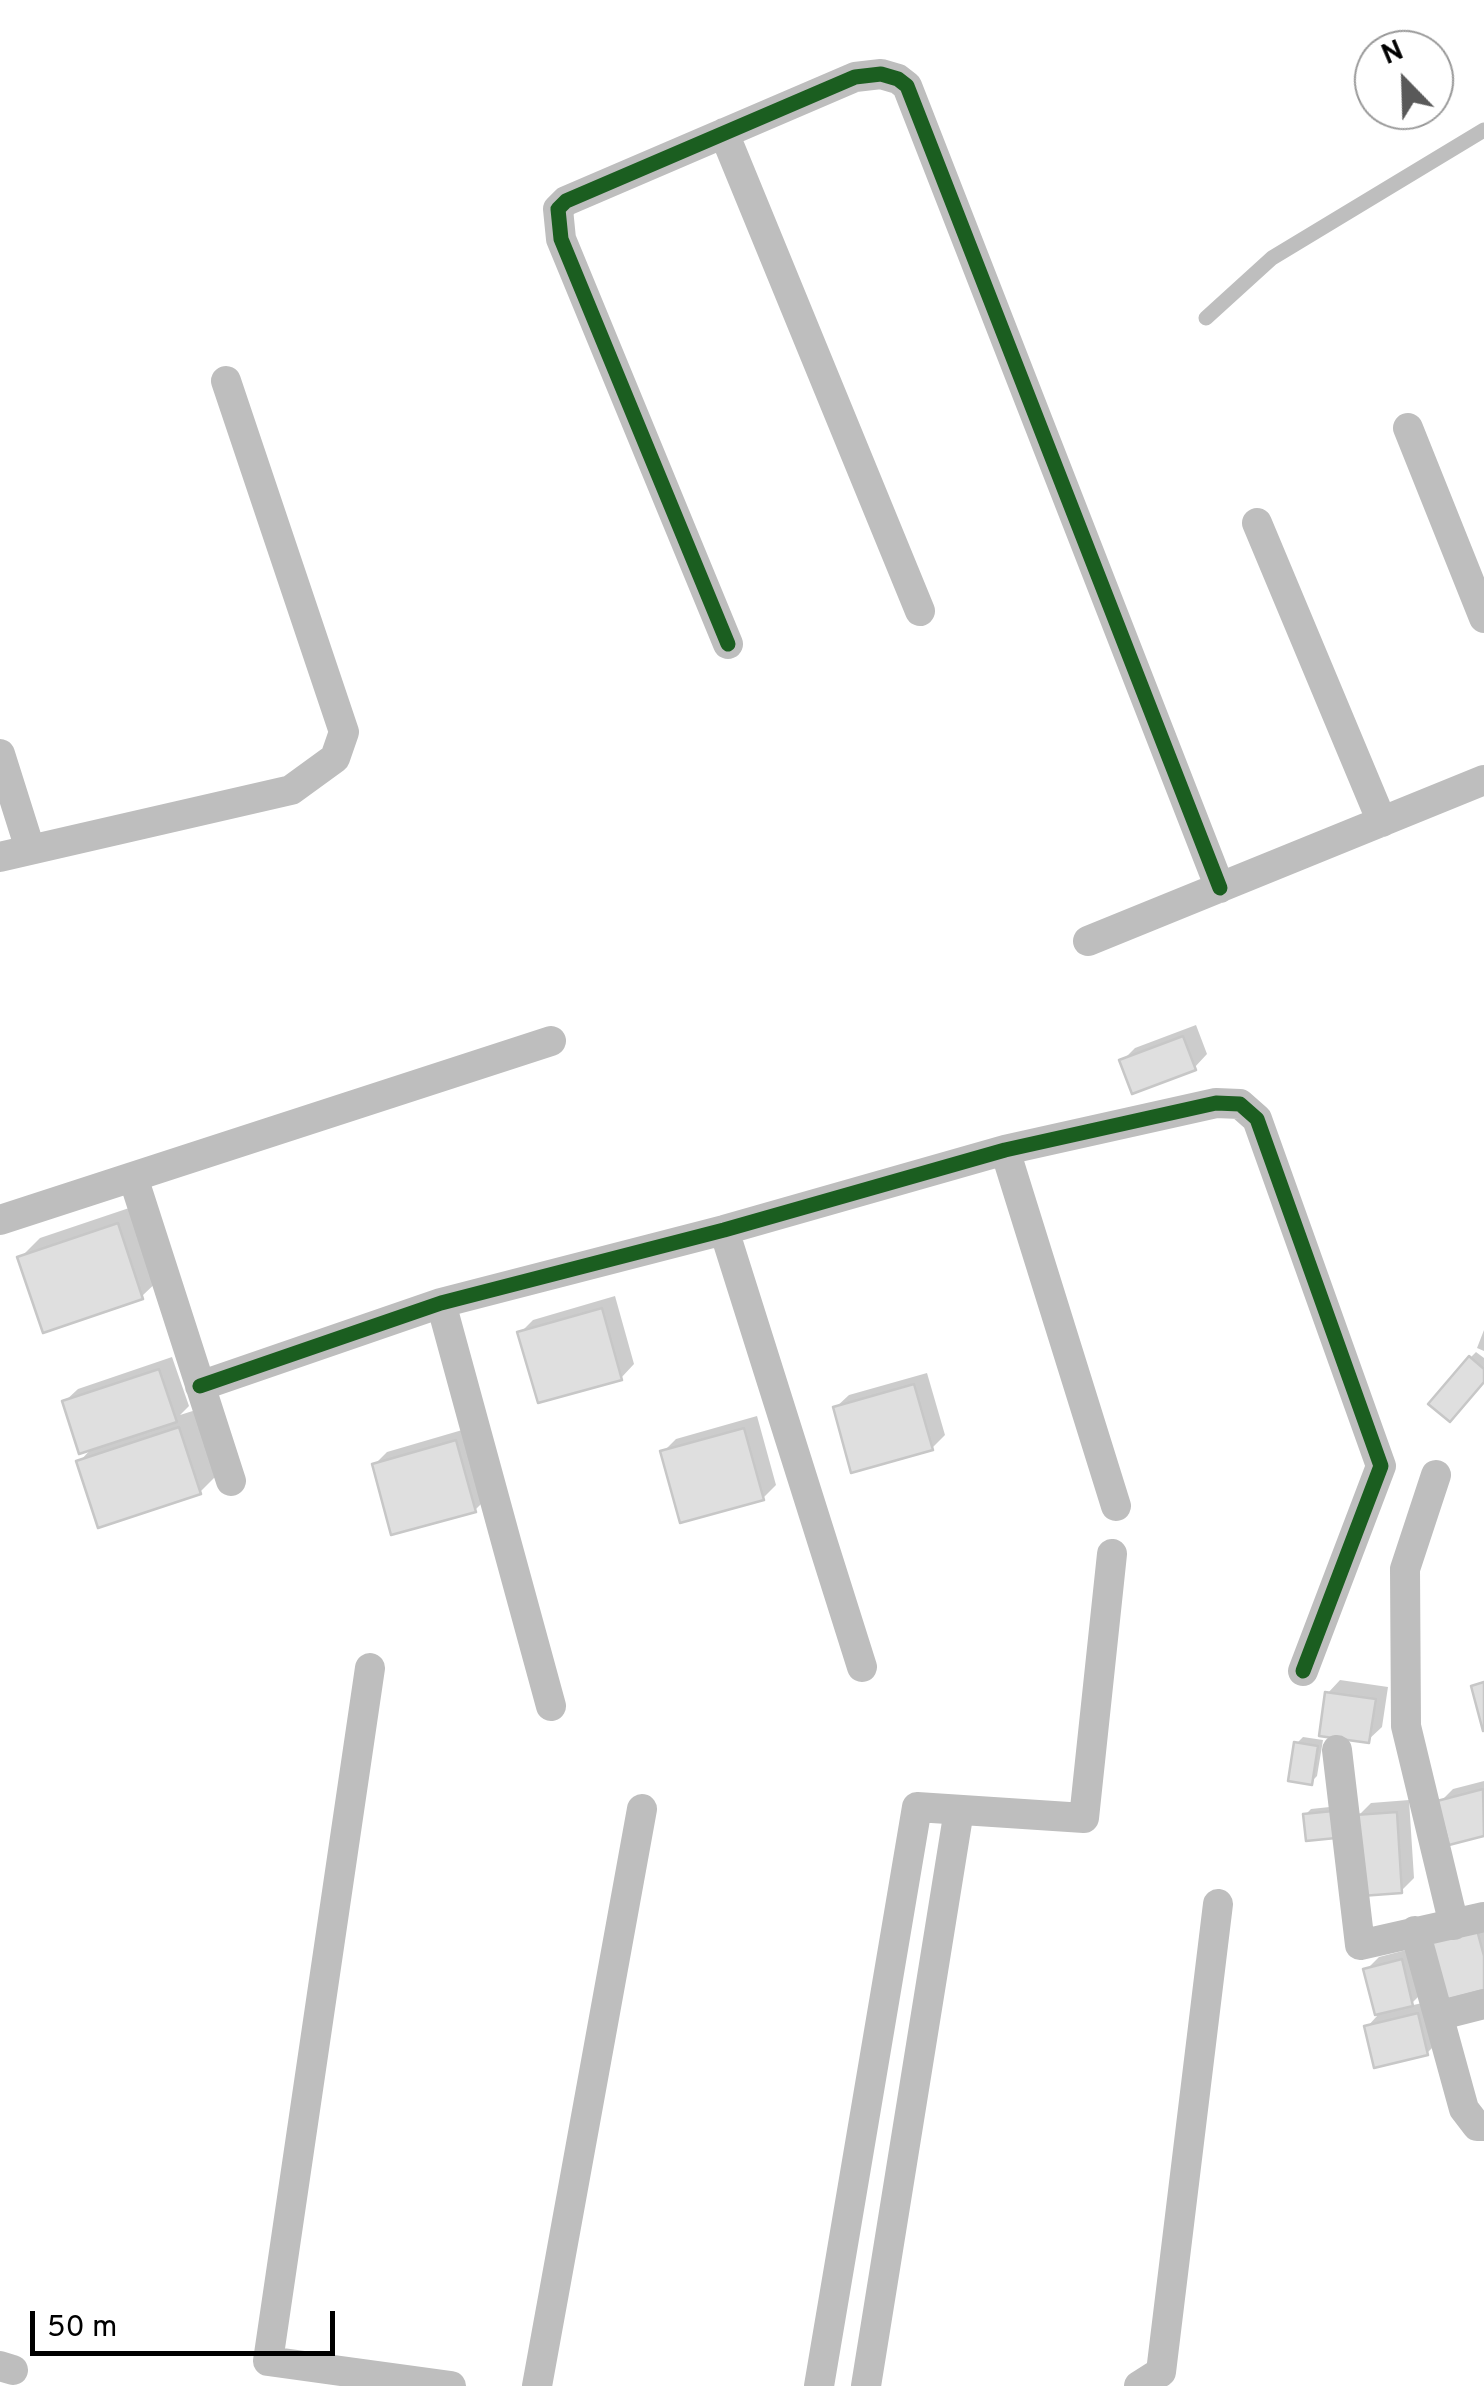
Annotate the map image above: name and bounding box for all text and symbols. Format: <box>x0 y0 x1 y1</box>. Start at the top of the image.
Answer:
north arrow <box>1354 30 1454 130</box>
text: N <box>1377 34 1409 75</box>
scale bar <box>35 2291 340 2353</box>
text: 50 m <box>47 2310 117 2347</box>

